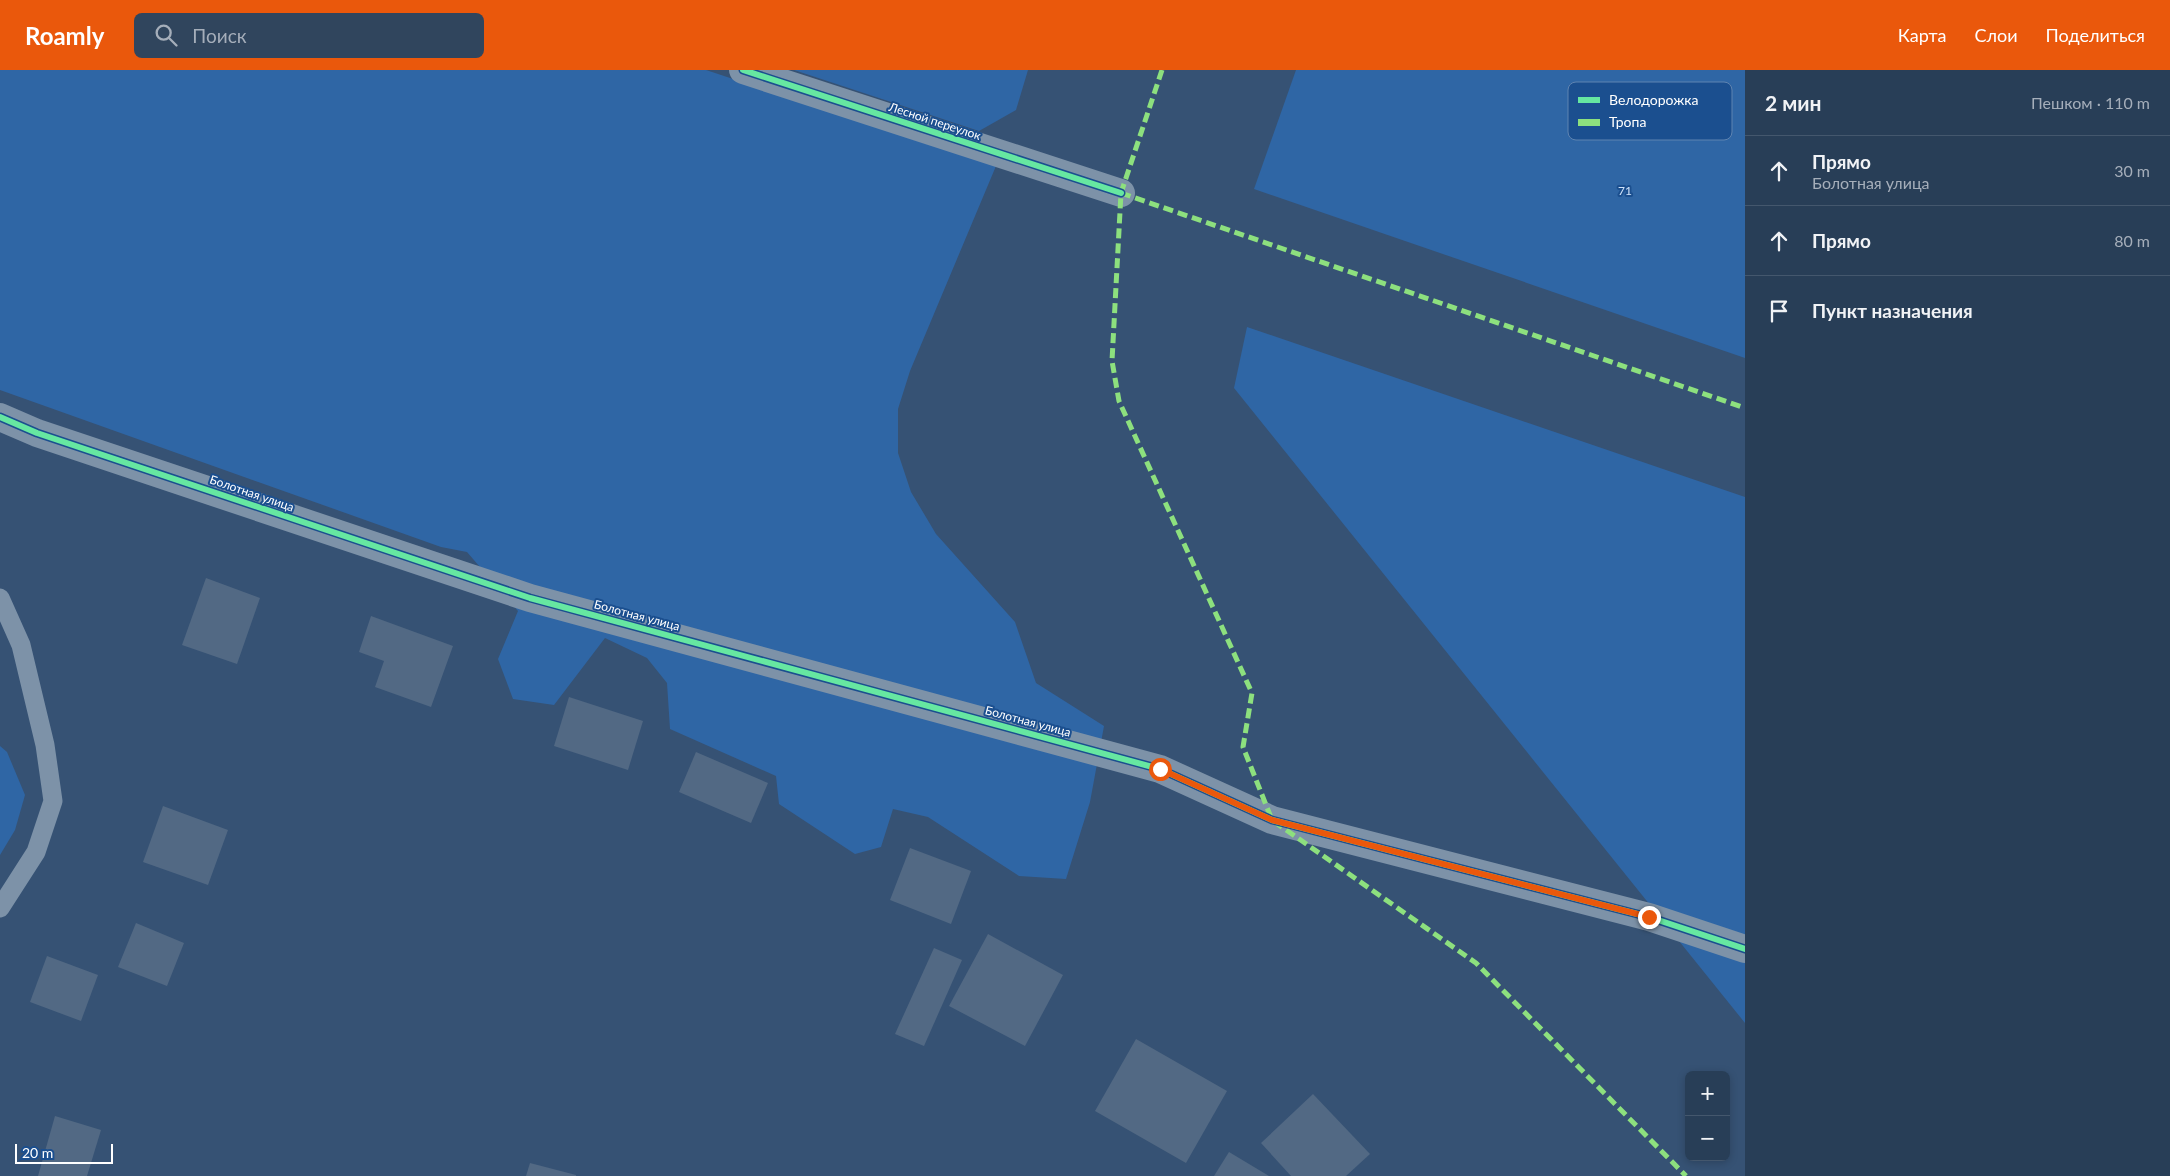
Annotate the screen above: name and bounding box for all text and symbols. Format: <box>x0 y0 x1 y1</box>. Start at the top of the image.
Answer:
search box <box>134 13 484 58</box>
text: Roamly <box>25 21 104 50</box>
icon: search <box>152 21 180 49</box>
text: Поиск <box>192 24 247 47</box>
text: Карта <box>1898 24 1946 46</box>
text: Слои <box>1974 24 2018 46</box>
text: Поделиться <box>2046 24 2145 46</box>
legend <box>1568 82 1732 140</box>
text: 2 мин <box>1765 90 1822 115</box>
text: Велодорожка <box>1609 91 1698 108</box>
text: Пешком · 110 m <box>2031 93 2150 112</box>
street label: Лесной переулок <box>886 99 984 143</box>
text: Тропа <box>1609 113 1646 130</box>
text: Прямо <box>1812 150 1871 173</box>
icon: ahead <box>1765 157 1793 185</box>
text: 30 m <box>2114 161 2150 180</box>
text: Болотная улица <box>1812 173 1930 192</box>
park label: 71 <box>1618 183 1632 198</box>
icon: ahead <box>1765 227 1793 255</box>
text: Прямо <box>1812 229 1871 252</box>
text: 80 m <box>2114 231 2150 250</box>
icon: arrive <box>1765 297 1793 325</box>
text: Пункт назначения <box>1812 299 1973 322</box>
street label: Болотная улица <box>208 472 296 514</box>
street label: Болотная улица <box>592 596 682 634</box>
street label: Болотная улица <box>983 702 1073 740</box>
route start <box>1149 758 1172 781</box>
route end <box>1638 906 1661 929</box>
map controls <box>1685 1071 1730 1161</box>
button: + <box>1685 1071 1730 1116</box>
button: − <box>1685 1116 1730 1161</box>
scale bar <box>15 1141 112 1164</box>
text: 20 m <box>22 1144 53 1161</box>

